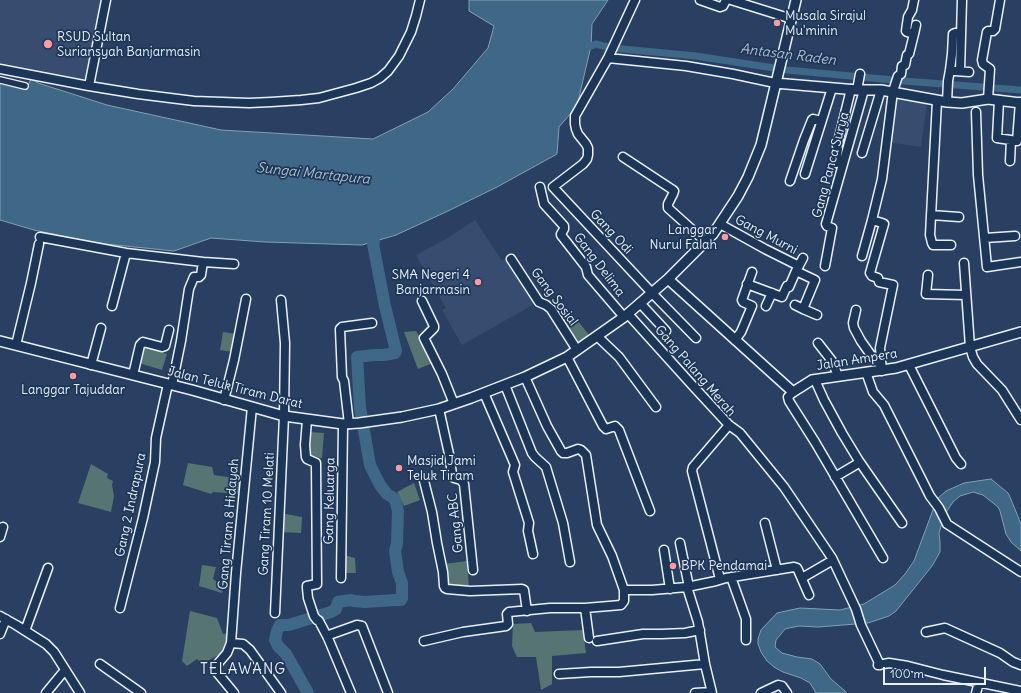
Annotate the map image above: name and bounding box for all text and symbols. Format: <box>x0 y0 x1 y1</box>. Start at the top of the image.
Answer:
place label: Musala Sirajul Mu'minin <box>785 8 866 39</box>
marker: Musala Sirajul Mu'minin <box>772 18 782 28</box>
place label: RSUD Sultan Suriansyah Banjarmasin <box>57 29 201 60</box>
marker: RSUD Sultan Suriansyah Banjarmasin <box>42 38 54 50</box>
water label: Antasan Raden <box>739 41 837 69</box>
street label: Gang Panca Surya <box>809 110 853 220</box>
water label: Sungai Martapura <box>256 160 370 188</box>
street label: Gang Odi <box>586 206 636 258</box>
street label: Gang Murni <box>732 212 800 258</box>
place label: Langgar Nurul Falah <box>650 222 717 253</box>
street label: Gang Delima <box>570 230 628 300</box>
marker: Langgar Nurul Falah <box>720 232 730 242</box>
street label: Gang Sosial <box>527 265 581 329</box>
place label: SMA Negeri 4 Banjarmasin <box>392 267 470 298</box>
marker: SMA Negeri 4 Banjarmasin <box>473 277 483 287</box>
street label: Gang Palang Merah <box>651 322 739 420</box>
street label: Jalan Ampera <box>815 346 899 374</box>
street label: Jalan Teluk Tiram Darat <box>166 364 304 412</box>
marker: Langgar Tajuddar <box>68 371 78 381</box>
place label: Langgar Tajuddar <box>21 382 125 398</box>
street label: Gang 2 Indrapura <box>112 452 150 558</box>
street label: Gang Tiram 10 Melati <box>256 452 278 576</box>
place label: Masjid Jami Teluk Tiram <box>407 453 476 484</box>
street label: Gang Keluarga <box>321 457 339 545</box>
street label: Gang Tiram 8 Hidayah <box>215 458 243 590</box>
marker: Masjid Jami Teluk Tiram <box>394 463 404 473</box>
street label: Gang ABC <box>445 492 467 554</box>
place label: BPK Pendamai <box>681 558 767 574</box>
marker: BPK Pendamai <box>668 561 678 571</box>
scale bar <box>885 659 988 685</box>
district label: TELAWANG <box>200 661 286 679</box>
text: 100 m <box>890 666 924 681</box>

